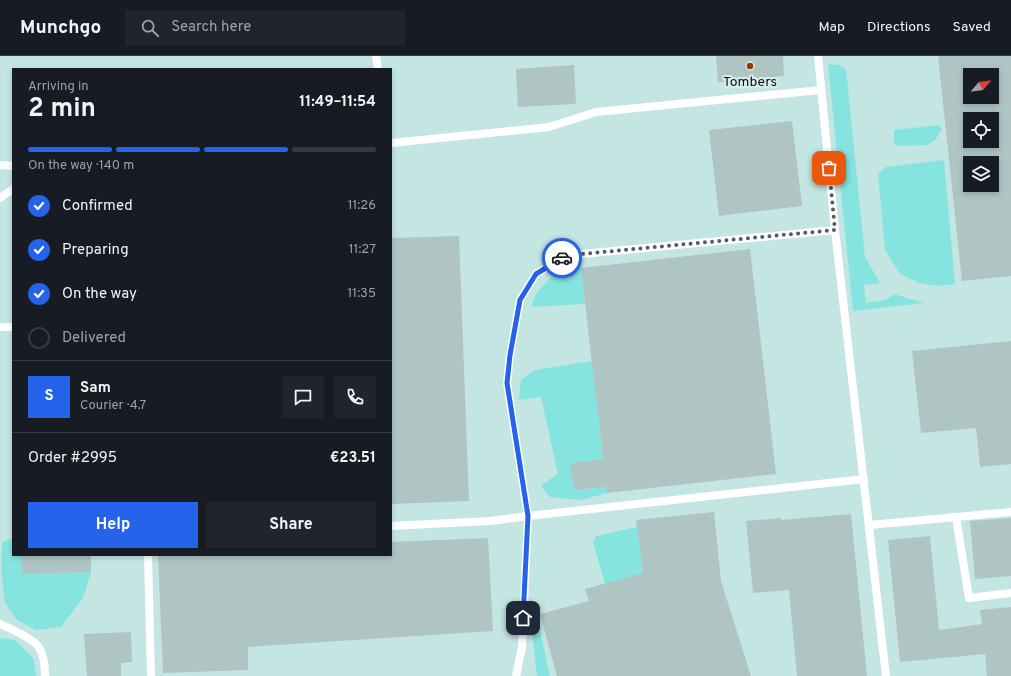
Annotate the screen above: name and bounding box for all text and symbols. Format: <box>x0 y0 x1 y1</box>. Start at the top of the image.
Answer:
search box <box>125 10 405 46</box>
text: Munchgo <box>20 16 101 40</box>
icon: search <box>139 17 161 39</box>
text: Search here <box>171 18 251 37</box>
text: Map <box>819 19 845 36</box>
text: Directions <box>867 19 931 36</box>
text: Saved <box>953 19 991 36</box>
marker: Tombers <box>745 61 755 71</box>
north arrow <box>963 68 999 104</box>
map controls <box>963 68 999 192</box>
place label: Tombers <box>723 74 777 91</box>
text: Arriving in <box>28 79 89 95</box>
text: 2 min <box>28 93 96 126</box>
text: 11:49–11:54 <box>299 93 376 112</box>
button: locate <box>963 112 999 148</box>
pin <box>812 151 846 185</box>
button: layers <box>963 156 999 192</box>
icon: bag <box>818 157 840 179</box>
text: On the way · 140 m <box>28 158 134 174</box>
icon: check <box>28 195 50 217</box>
text: Confirmed <box>62 197 133 216</box>
text: 11:26 <box>348 198 376 214</box>
courier <box>542 238 582 278</box>
icon: check <box>28 239 50 261</box>
text: Preparing <box>62 241 129 260</box>
text: 11:27 <box>349 242 376 258</box>
icon: car <box>551 247 573 269</box>
icon: check <box>28 283 50 305</box>
text: On the way <box>62 285 137 304</box>
text: 11:35 <box>347 286 376 302</box>
text: Delivered <box>62 329 126 348</box>
button: chat <box>282 376 324 418</box>
button: phone <box>334 376 376 418</box>
text: Sam <box>80 379 111 398</box>
text: S <box>44 387 54 406</box>
text: Courier · 4.7 <box>80 398 146 414</box>
text: Order #2995 <box>28 449 117 468</box>
text: €23.51 <box>330 449 376 468</box>
button: Help <box>28 502 198 548</box>
button: Share <box>206 502 376 548</box>
pin <box>506 601 540 635</box>
icon: home <box>512 607 534 629</box>

